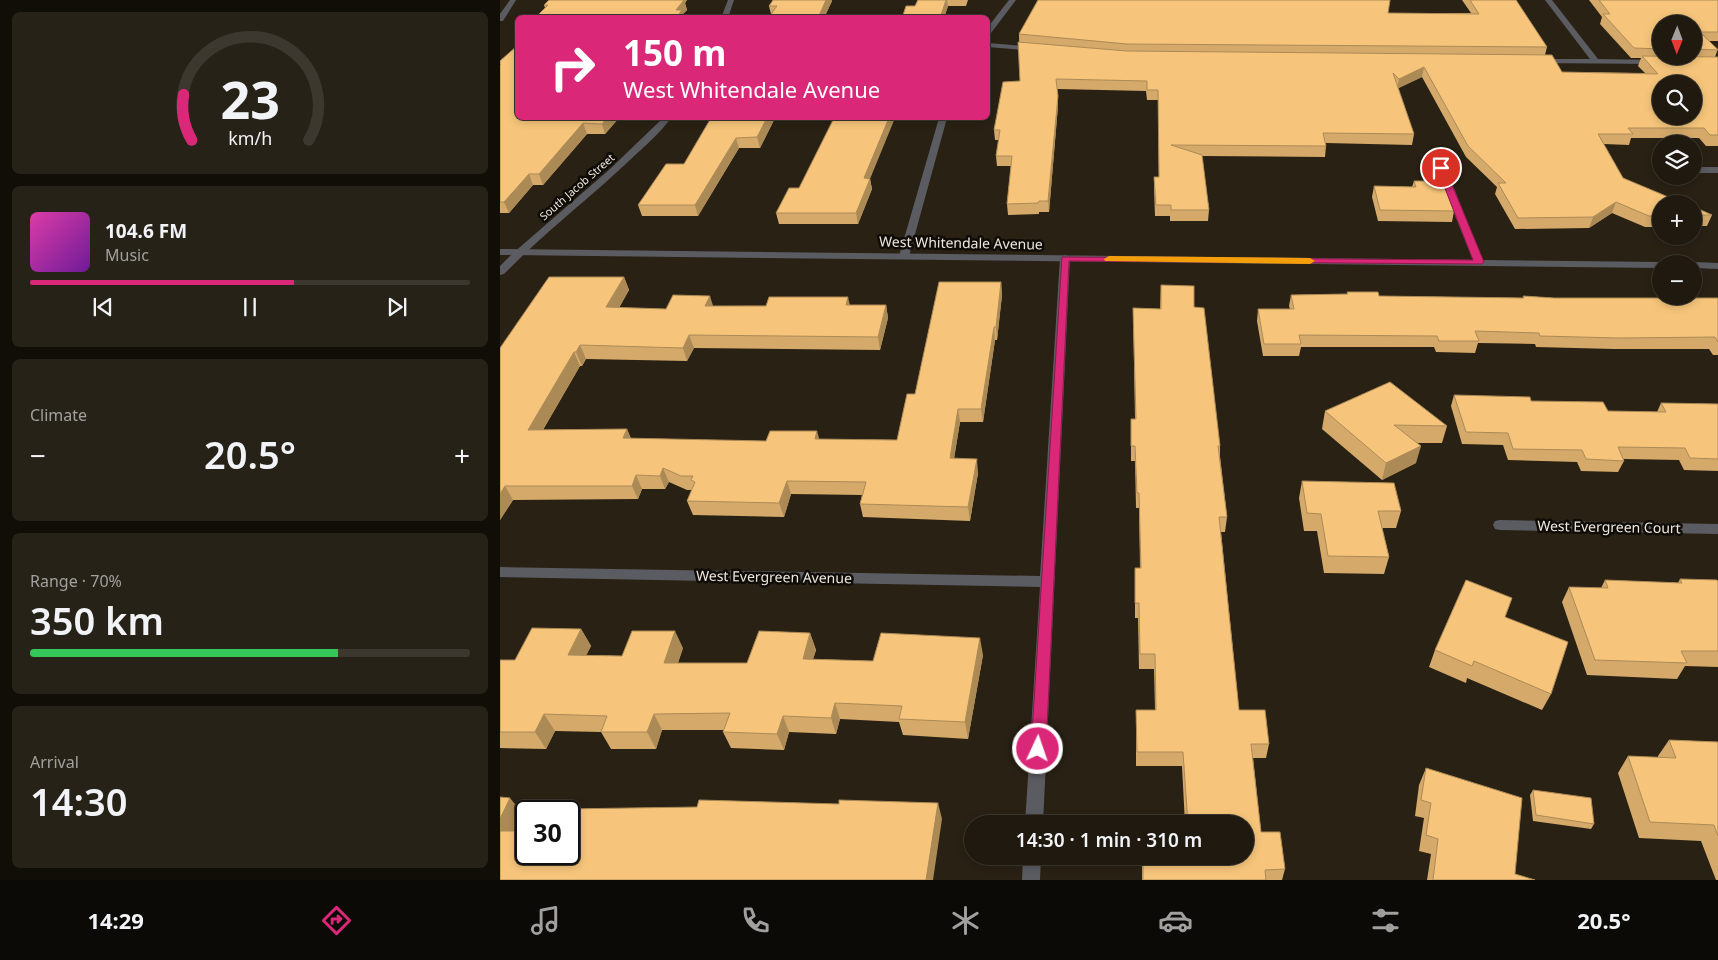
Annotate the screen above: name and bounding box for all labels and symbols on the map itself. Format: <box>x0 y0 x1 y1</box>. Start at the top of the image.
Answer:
north arrow <box>1652 15 1702 65</box>
pin <box>1420 147 1462 189</box>
street label: South Jacob Street <box>536 150 617 223</box>
street label: West Whitendale Avenue <box>879 232 1043 253</box>
street label: West Evergreen Court <box>1537 516 1681 537</box>
street label: West Evergreen Avenue <box>696 566 852 587</box>
position arrow <box>1011 722 1063 774</box>
speed limit sign: 30 <box>515 800 580 865</box>

